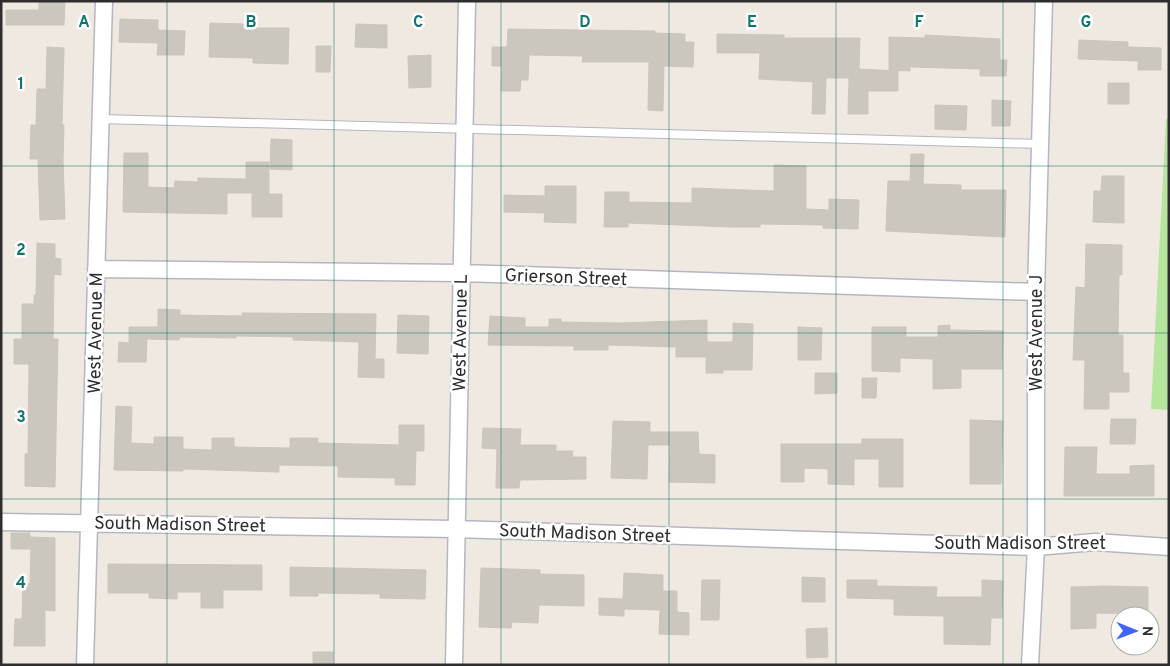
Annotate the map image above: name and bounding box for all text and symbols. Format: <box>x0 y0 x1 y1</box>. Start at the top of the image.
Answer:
text: A <box>78 13 90 33</box>
text: B <box>245 13 257 33</box>
text: C <box>413 13 423 33</box>
text: D <box>579 13 591 33</box>
text: E <box>747 13 757 33</box>
text: F <box>914 13 924 33</box>
text: G <box>1081 13 1091 33</box>
text: 1 <box>18 75 24 95</box>
text: 2 <box>16 241 26 261</box>
street label: Grierson Street <box>504 265 628 292</box>
street label: West Avenue M <box>84 272 109 394</box>
street label: West Avenue L <box>449 274 474 392</box>
street label: West Avenue J <box>1026 274 1049 392</box>
text: 3 <box>16 408 26 428</box>
street label: South Madison Street <box>94 513 266 538</box>
street label: South Madison Street <box>499 520 671 549</box>
street label: South Madison Street <box>934 533 1106 556</box>
text: 4 <box>16 574 26 594</box>
north arrow <box>1110 606 1160 656</box>
text: N <box>1138 626 1155 636</box>

